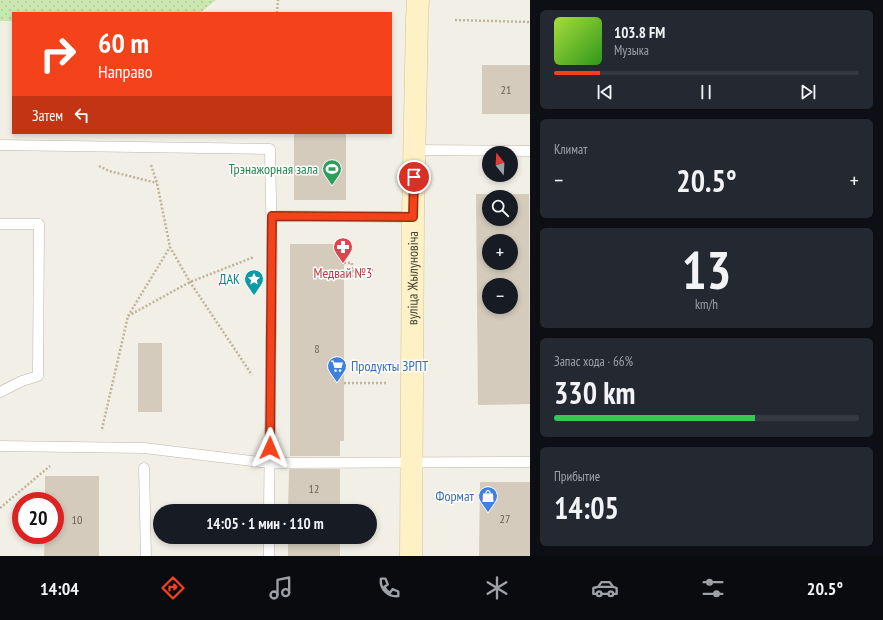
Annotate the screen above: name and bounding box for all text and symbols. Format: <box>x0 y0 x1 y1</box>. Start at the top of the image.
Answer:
text: 103.8 FM <box>614 23 665 42</box>
text: 60 m <box>98 24 149 61</box>
icon: right <box>32 28 84 80</box>
text: Музыка <box>614 42 649 59</box>
text: Направо <box>98 60 153 83</box>
icon: previous <box>594 81 616 103</box>
icon: pause <box>695 81 717 103</box>
icon: next <box>797 81 819 103</box>
house number: 21 <box>501 82 511 97</box>
icon: left <box>71 104 93 126</box>
text: Затем <box>32 106 63 125</box>
text: Климат <box>554 141 587 158</box>
north arrow <box>482 146 518 182</box>
map controls <box>482 146 518 314</box>
sports icon: Трэнажорная зала <box>321 158 343 186</box>
place label: Трэнажорная зала <box>229 160 318 178</box>
pin <box>397 160 431 194</box>
text: 20.5° <box>676 161 737 200</box>
icon: arrive <box>403 166 425 188</box>
text: − <box>554 166 563 194</box>
text: + <box>850 166 859 194</box>
button: search <box>482 190 518 226</box>
street label: вуліца Жылуновіча <box>403 231 422 325</box>
button: + <box>482 234 518 270</box>
pharmacy icon: Медвай №3 <box>332 236 354 264</box>
text: 13 <box>682 236 731 303</box>
place label: Медвай №3 <box>314 264 372 282</box>
place icon: ДАК <box>243 268 265 296</box>
place label: ДАК <box>219 270 240 288</box>
button: − <box>482 278 518 314</box>
text: km/h <box>695 296 718 313</box>
house number: 8 <box>314 341 320 356</box>
text: Запас хода · 66% <box>554 353 633 370</box>
supermarket icon: Продукты ЗРПТ <box>326 355 348 383</box>
place label: Продукты ЗРПТ <box>351 357 429 375</box>
text: 330 km <box>554 373 635 412</box>
position arrow <box>249 427 291 469</box>
text: Прибытие <box>554 468 600 485</box>
house number: 12 <box>309 481 319 496</box>
shop icon: Формат <box>477 485 499 513</box>
place label: Формат <box>436 487 475 505</box>
text: 14:05 <box>554 488 619 527</box>
speed limit sign: 20 <box>12 492 64 544</box>
house number: 27 <box>500 511 510 526</box>
house number: 10 <box>72 512 82 527</box>
text: 14:05 · 1 мин · 110 m <box>206 514 324 533</box>
icon: directions <box>159 574 187 602</box>
icon: music <box>267 574 295 602</box>
icon: phone <box>375 574 403 602</box>
icon: climate <box>483 574 511 602</box>
icon: car <box>591 574 619 602</box>
icon: filters <box>699 574 727 602</box>
text: 14:04 <box>40 577 79 600</box>
text: 20.5° <box>807 577 843 600</box>

